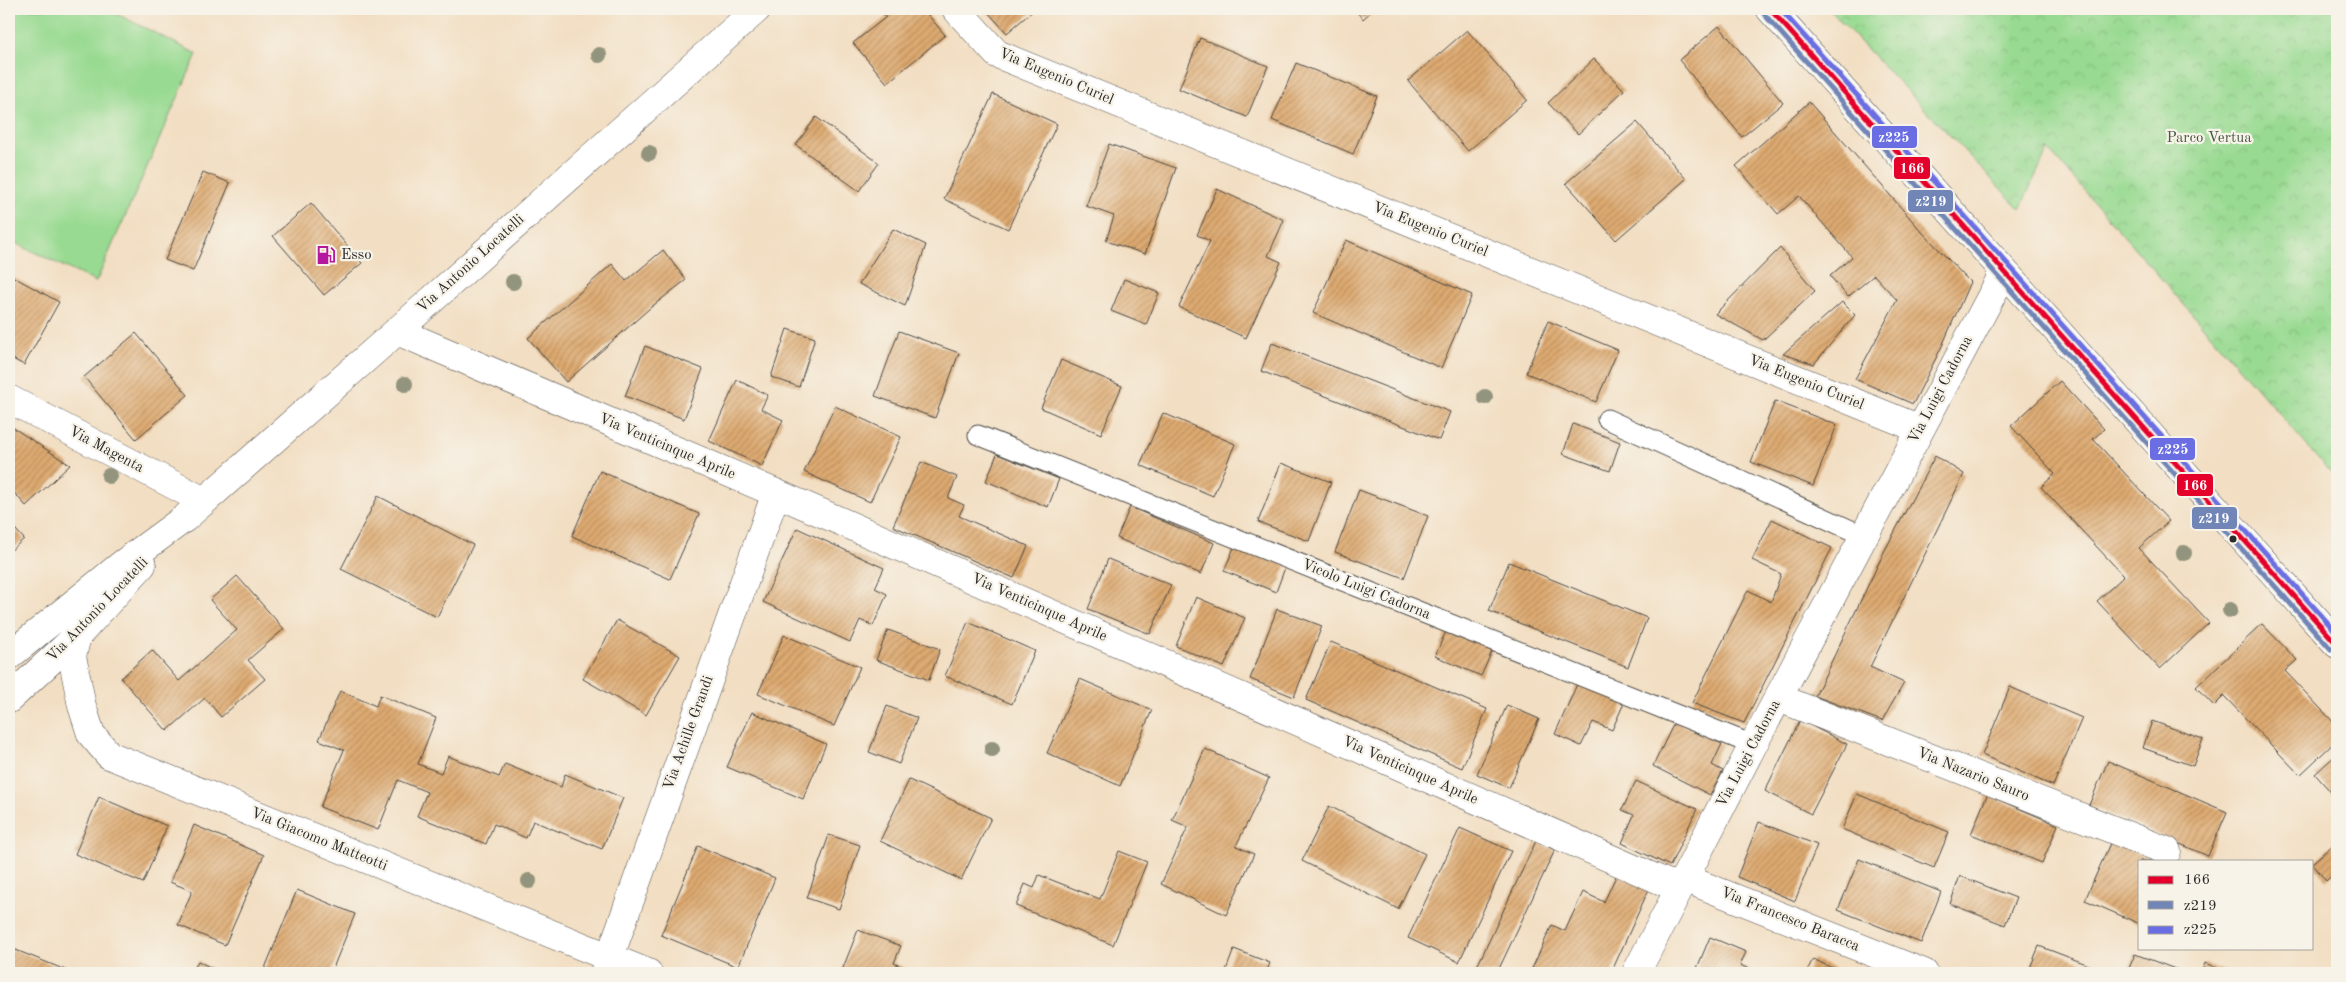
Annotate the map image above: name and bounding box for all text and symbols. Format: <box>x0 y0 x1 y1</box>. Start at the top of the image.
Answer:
street label: Via Eugenio Curiel <box>996 46 1116 108</box>
line badge: z225 <box>1871 125 1918 149</box>
text: z225 <box>1879 131 1909 145</box>
park label: Parco Vertua <box>2166 131 2252 146</box>
line badge: 166 <box>1893 156 1931 180</box>
text: 166 <box>1900 162 1924 176</box>
line badge: z219 <box>1907 189 1954 213</box>
text: z219 <box>1916 195 1946 209</box>
street label: Via Eugenio Curiel <box>1370 200 1490 260</box>
street label: Via Antonio Locatelli <box>415 212 527 316</box>
fuel station icon: Esso <box>315 244 337 266</box>
place label: Esso <box>341 248 372 263</box>
street label: Via Luigi Cadorna <box>1906 333 1976 446</box>
street label: Via Eugenio Curiel <box>1746 353 1866 413</box>
street label: Via Venticinque Aprile <box>597 411 738 483</box>
street label: Via Magenta <box>66 424 146 476</box>
line badge: z225 <box>2149 437 2196 461</box>
text: z225 <box>2158 443 2188 457</box>
line badge: 166 <box>2176 473 2214 497</box>
text: 166 <box>2183 479 2207 493</box>
line badge: z219 <box>2191 506 2238 530</box>
text: z219 <box>2199 512 2229 526</box>
unlabelled marker <box>2228 534 2238 544</box>
street label: Via Antonio Locatelli <box>45 555 151 665</box>
street label: Vicolo Luigi Cadorna <box>1299 557 1433 623</box>
street label: Via Venticinque Aprile <box>969 571 1109 645</box>
street label: Via Achille Grandi <box>661 674 717 792</box>
street label: Via Luigi Cadorna <box>1714 697 1784 810</box>
street label: Via Venticinque Aprile <box>1340 734 1480 808</box>
street label: Via Nazario Sauro <box>1915 746 2031 804</box>
street label: Via Giacomo Matteotti <box>249 806 389 874</box>
legend <box>2138 860 2314 950</box>
text: 166 <box>2184 873 2210 888</box>
street label: Via Francesco Baracca <box>1718 885 1862 955</box>
text: z219 <box>2184 899 2217 914</box>
text: z225 <box>2184 923 2217 938</box>

